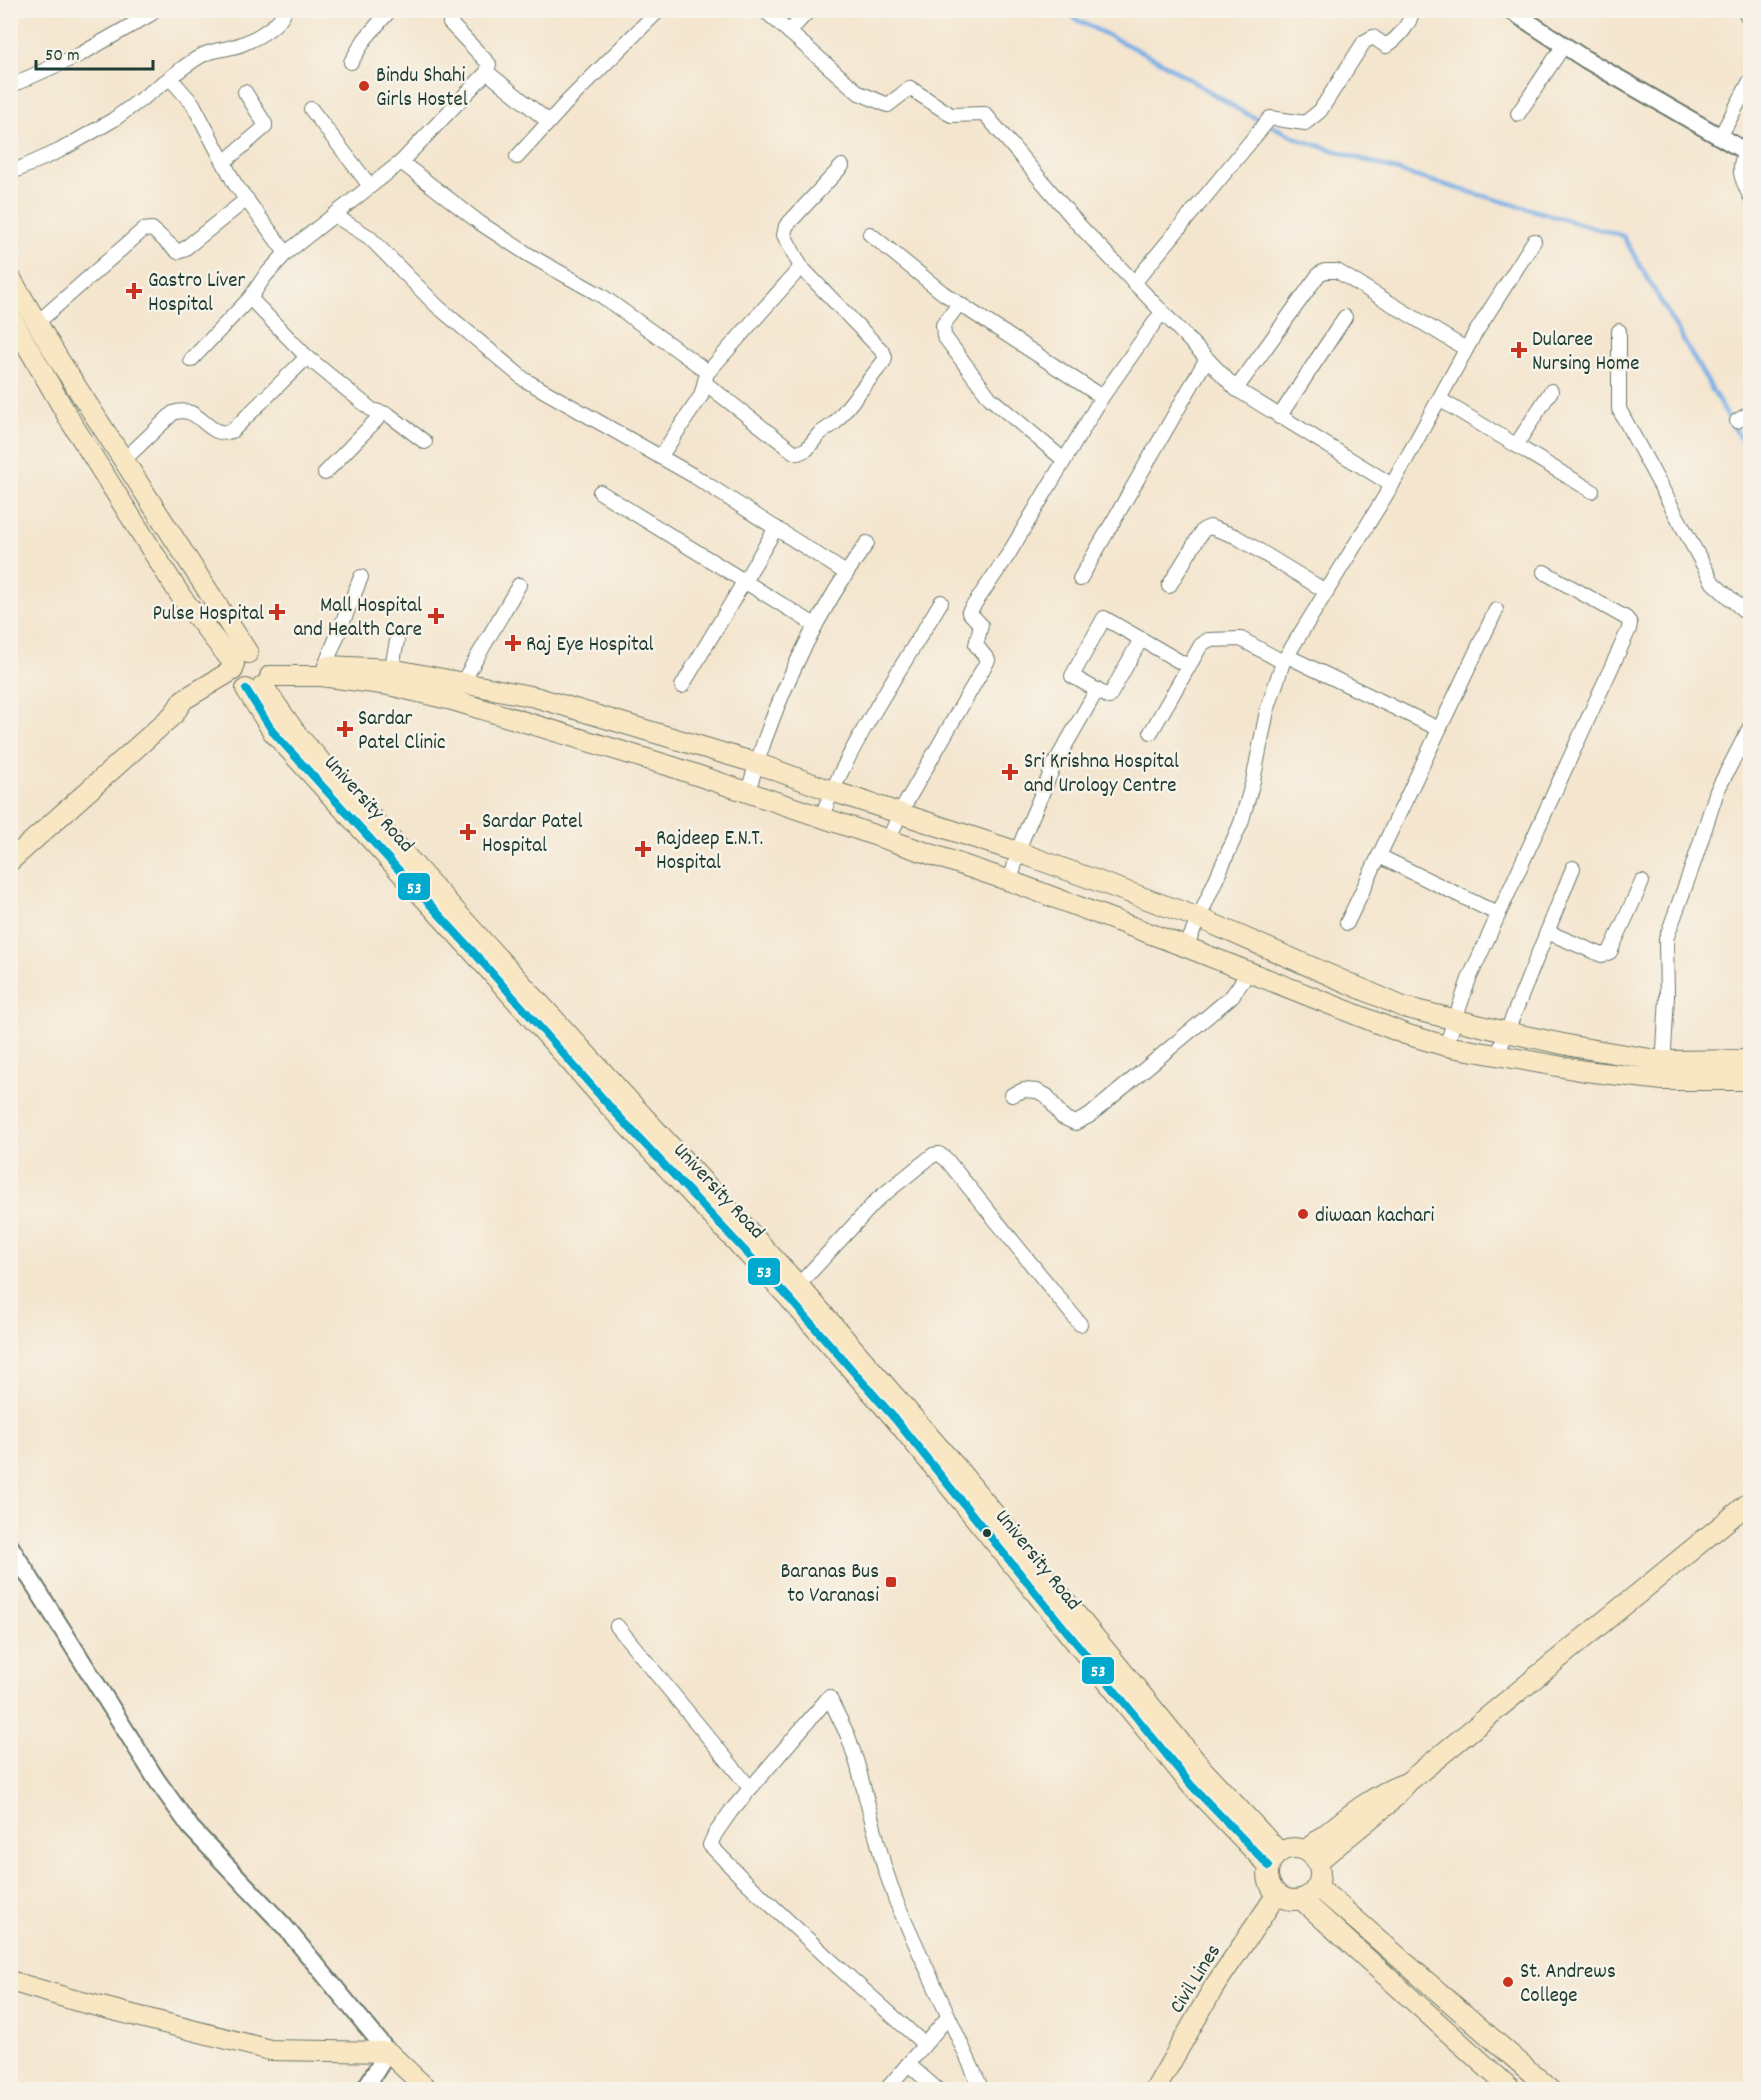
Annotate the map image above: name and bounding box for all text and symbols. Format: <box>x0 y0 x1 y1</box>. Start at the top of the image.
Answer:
scale bar <box>36 33 153 71</box>
text: 50 m <box>45 44 80 69</box>
place label: Bindu Shahi Girls Hostel <box>376 62 468 116</box>
marker: Bindu Shahi Girls Hostel <box>357 79 371 93</box>
place label: Gastro Liver Hospital <box>148 267 245 321</box>
marker: Gastro Liver Hospital <box>125 282 143 300</box>
place label: Dularee Nursing Home <box>1532 326 1639 380</box>
marker: Dularee Nursing Home <box>1510 341 1528 359</box>
place label: Mall Hospital and Health Care <box>294 592 422 646</box>
place label: Pulse Hospital <box>152 600 264 630</box>
marker: Pulse Hospital <box>268 603 286 621</box>
marker: Mall Hospital and Health Care <box>427 607 445 625</box>
place label: Raj Eye Hospital <box>526 631 654 661</box>
marker: Raj Eye Hospital <box>504 634 522 652</box>
place label: Sardar Patel Clinic <box>358 705 445 759</box>
marker: Sardar Patel Clinic <box>336 720 354 738</box>
place label: Sri Krishna Hospital and Urology Centre <box>1024 748 1179 802</box>
street label: University Road <box>316 749 420 861</box>
marker: Sri Krishna Hospital and Urology Centre <box>1001 763 1019 781</box>
place label: Sardar Patel Hospital <box>482 808 583 862</box>
marker: Sardar Patel Hospital <box>459 823 477 841</box>
place label: Rajdeep E.N.T. Hospital <box>656 825 763 879</box>
marker: Rajdeep E.N.T. Hospital <box>634 840 652 858</box>
line badge: 53 <box>397 872 431 901</box>
text: 53 <box>407 878 421 901</box>
street label: University Road <box>665 1137 771 1247</box>
place label: diwaan kachari <box>1315 1202 1435 1232</box>
marker: diwaan kachari <box>1296 1207 1310 1221</box>
line badge: 53 <box>747 1257 781 1286</box>
text: 53 <box>757 1262 771 1285</box>
street label: University Road <box>986 1504 1087 1618</box>
unlabelled marker <box>981 1527 993 1539</box>
place label: Baranas Bus to Varanasi <box>781 1558 879 1612</box>
marker: Baranas Bus to Varanasi <box>884 1575 898 1589</box>
line badge: 53 <box>1081 1656 1115 1685</box>
text: 53 <box>1091 1661 1105 1684</box>
street label: Civil Lines <box>1163 1939 1230 2020</box>
place label: St. Andrews College <box>1520 1958 1616 2012</box>
marker: St. Andrews College <box>1501 1975 1515 1989</box>

